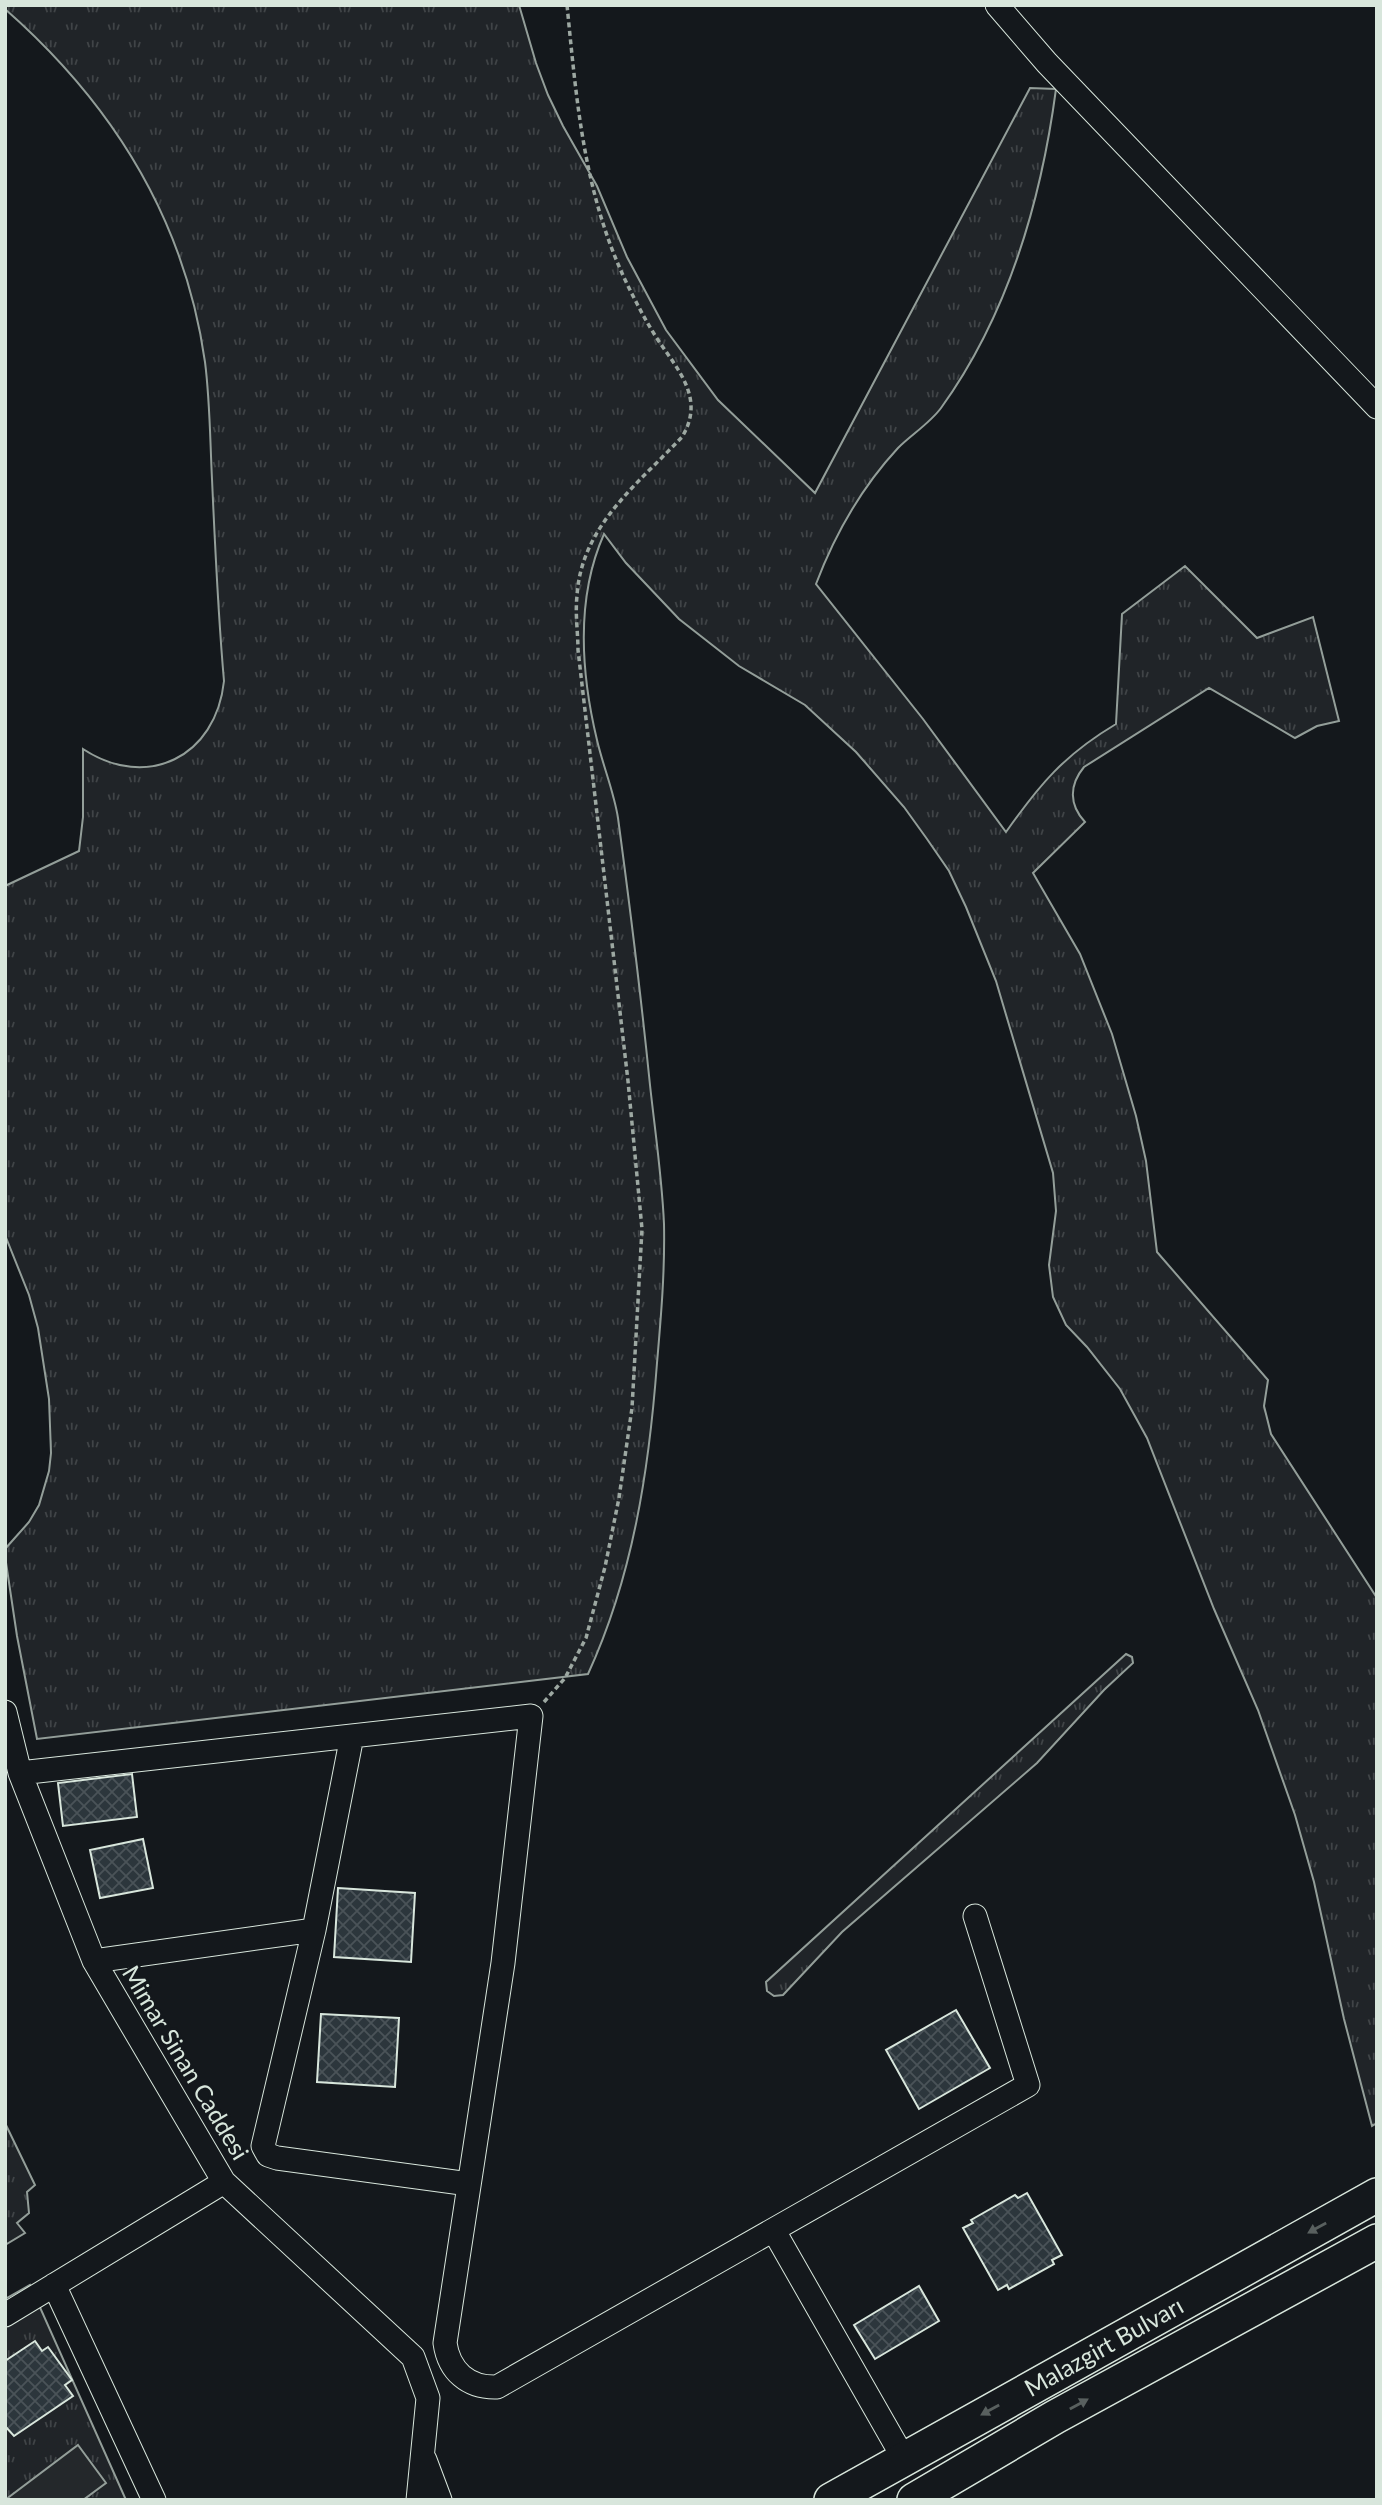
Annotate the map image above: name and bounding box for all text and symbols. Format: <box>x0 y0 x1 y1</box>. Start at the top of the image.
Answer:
street label: Mimar Sinan Caddesi <box>117 1960 256 2164</box>
one-way arrow <box>1307 2222 1327 2234</box>
street label: Malazgirt Bulvarı <box>1019 2290 1188 2402</box>
one-way arrow <box>1069 2398 1089 2410</box>
one-way arrow <box>980 2404 1000 2416</box>

